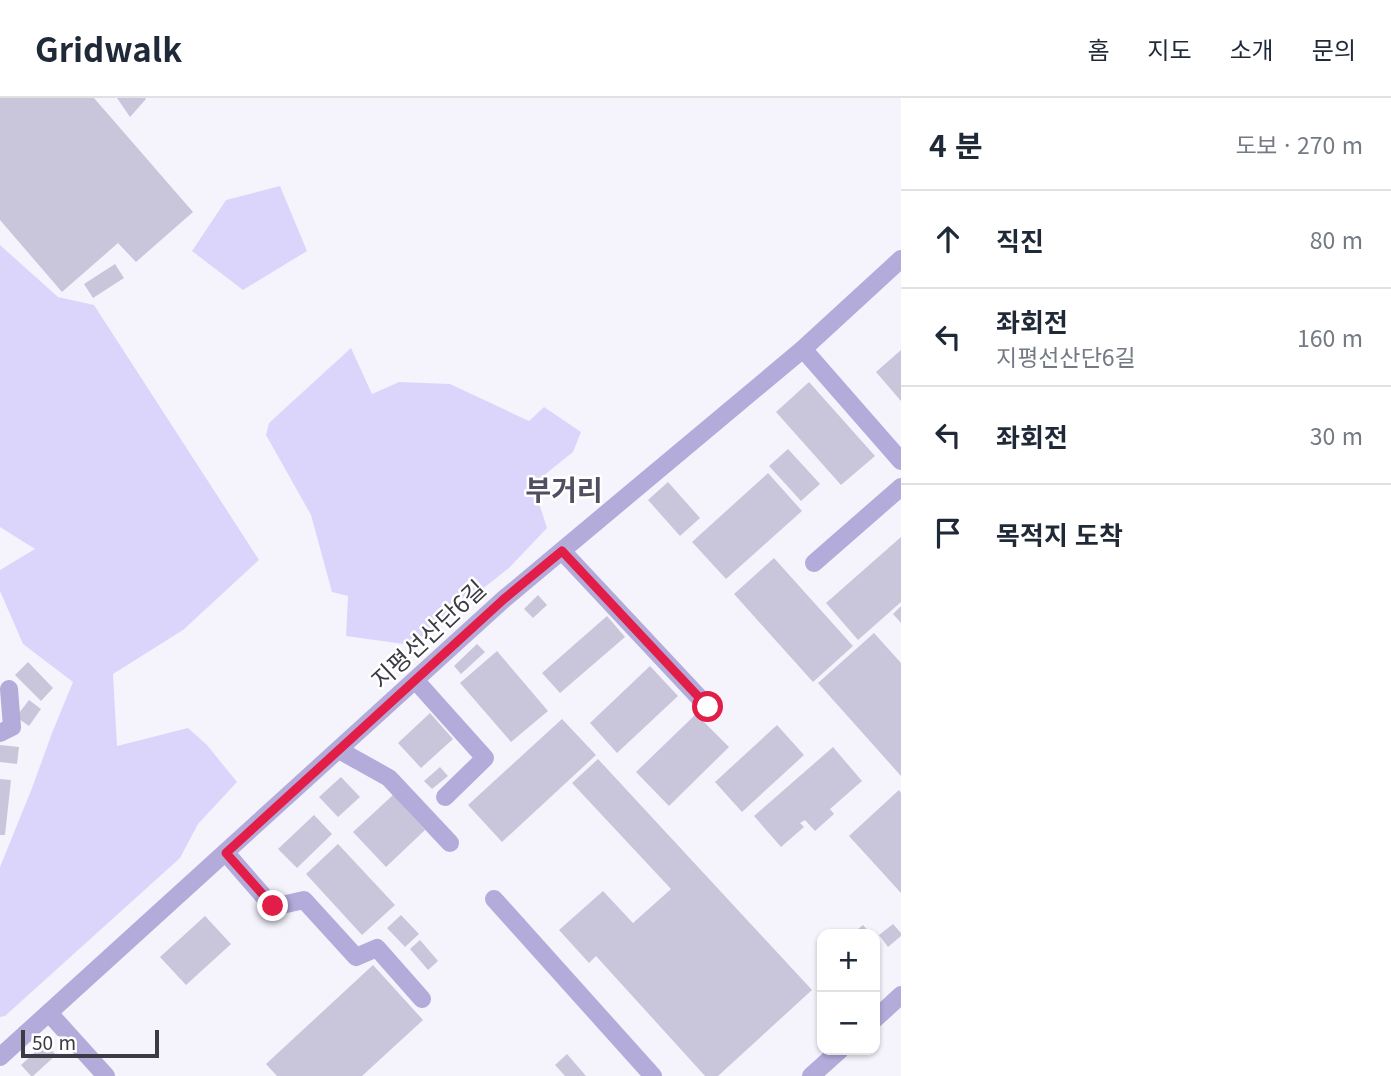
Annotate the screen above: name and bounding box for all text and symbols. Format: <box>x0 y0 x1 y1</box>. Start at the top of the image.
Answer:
text: Gridwalk <box>35 24 182 72</box>
text: 홈 <box>1087 31 1109 66</box>
text: 지도 <box>1147 31 1192 66</box>
text: 소개 <box>1230 31 1274 66</box>
text: 문의 <box>1312 31 1356 66</box>
text: 4 분 <box>929 122 983 166</box>
text: 도보 · 270 m <box>1235 127 1363 161</box>
icon: ahead <box>929 220 967 258</box>
text: 직진 <box>996 221 1044 258</box>
text: 80 m <box>1310 222 1363 256</box>
text: 좌회전 <box>996 302 1068 339</box>
icon: left <box>929 318 967 356</box>
text: 160 m <box>1297 320 1363 354</box>
text: 지평선산단6길 <box>996 339 1136 373</box>
icon: left <box>929 416 967 454</box>
text: 좌회전 <box>996 417 1068 454</box>
text: 30 m <box>1310 418 1363 452</box>
district label: 부거리 <box>525 468 603 508</box>
icon: arrive <box>929 514 967 552</box>
text: 목적지 도착 <box>996 515 1123 552</box>
street label: 지평선산단6길 <box>362 571 493 696</box>
route start <box>692 691 723 722</box>
route end <box>257 890 288 921</box>
map controls <box>817 929 880 1055</box>
button: + <box>817 929 880 992</box>
button: − <box>817 992 880 1055</box>
scale bar <box>21 1027 159 1059</box>
text: 50 m <box>32 1028 76 1055</box>

